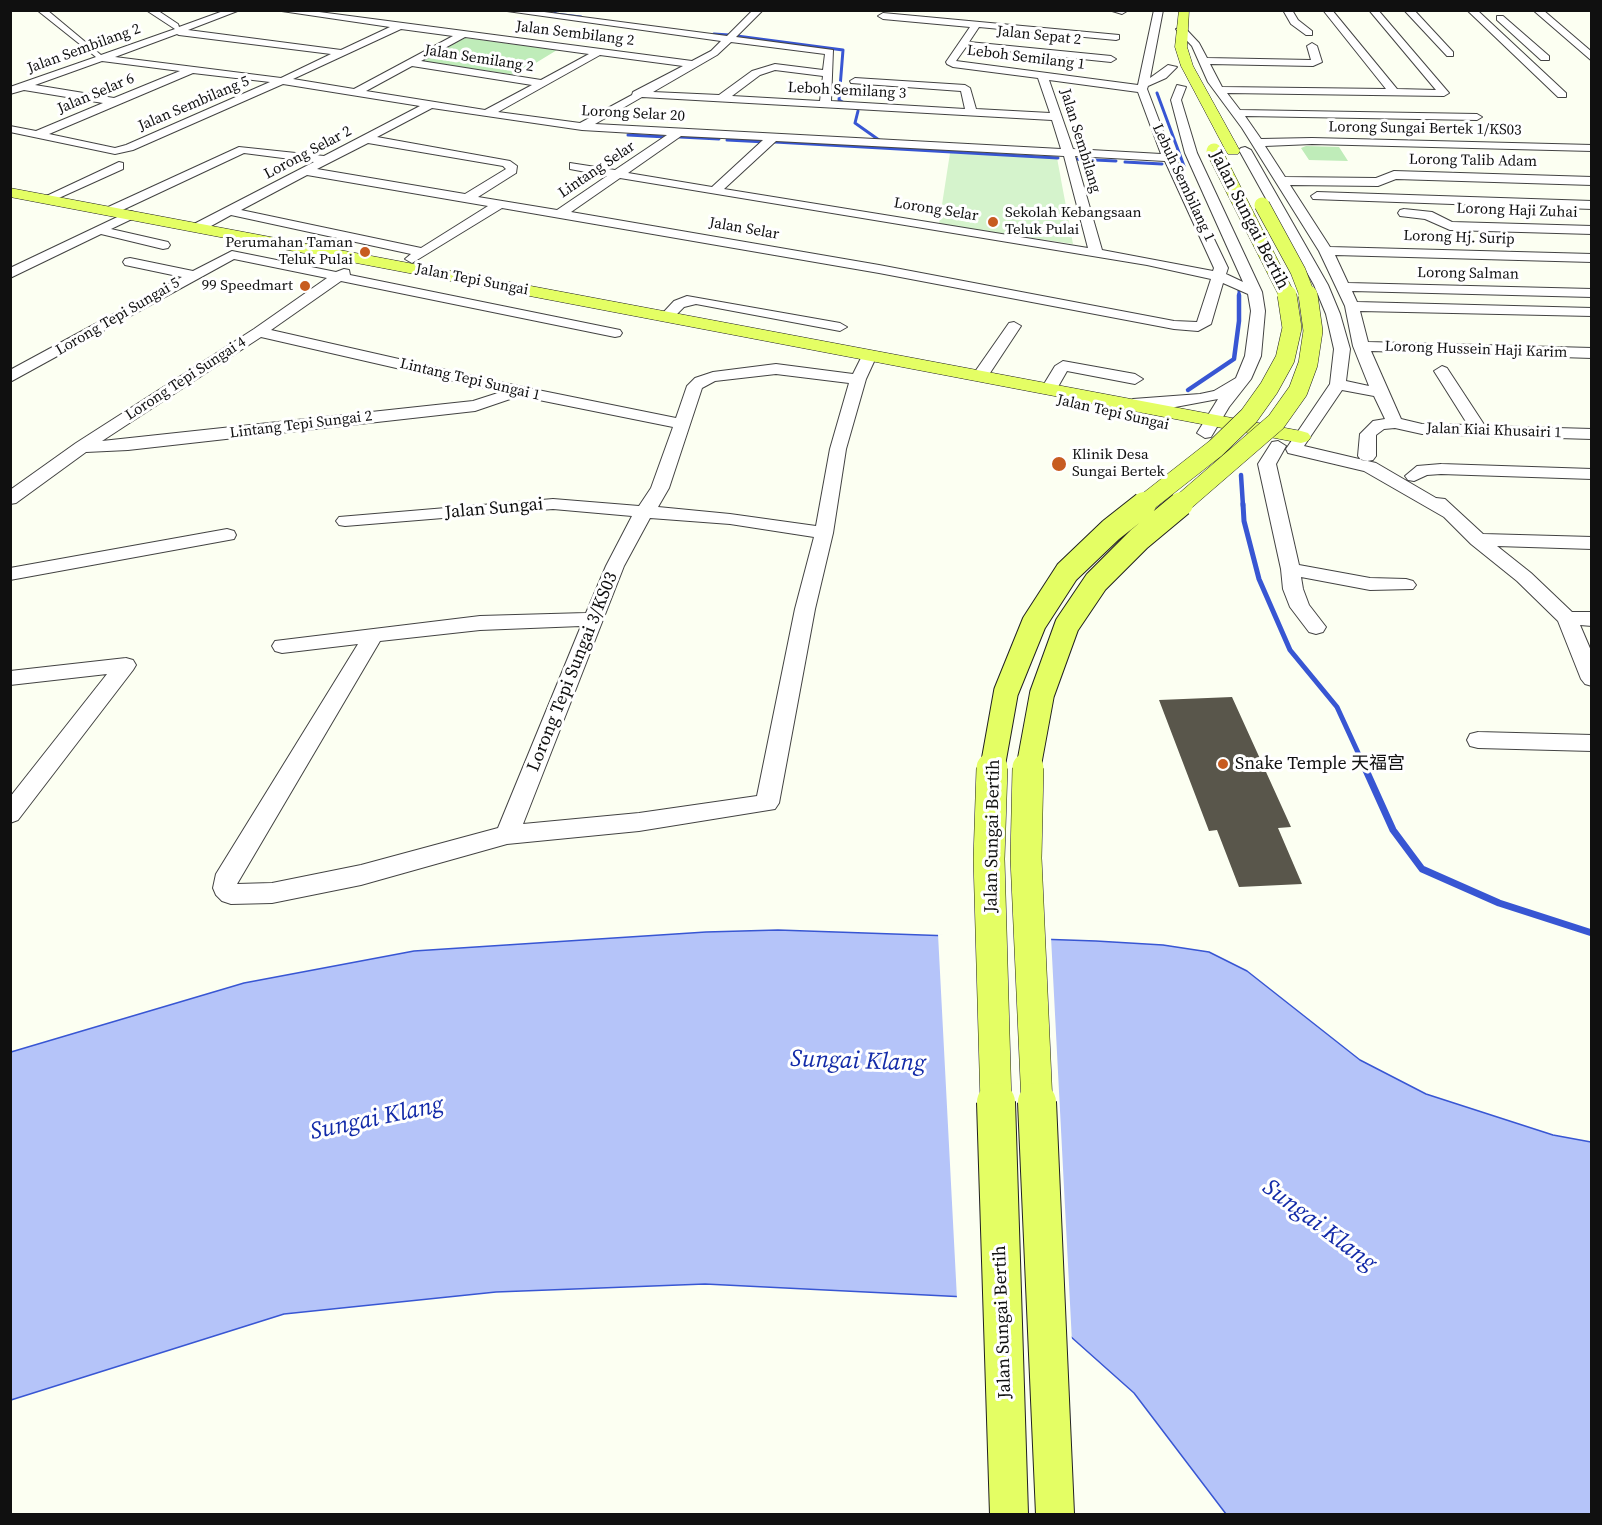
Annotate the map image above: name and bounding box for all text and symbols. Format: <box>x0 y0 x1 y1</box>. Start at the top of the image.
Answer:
street label: Jalan Sembilang 2 <box>515 18 635 50</box>
street label: Jalan Sembilang 2 <box>25 20 143 78</box>
street label: Jalan Sepat 2 <box>996 23 1082 49</box>
street label: Jalan Semilang 2 <box>423 41 535 77</box>
street label: Leboh Semilang 1 <box>966 42 1086 74</box>
street label: Jalan Selar 6 <box>55 70 137 118</box>
street label: Jalan Sembilang 5 <box>136 72 252 136</box>
street label: Leboh Semilang 3 <box>787 79 907 103</box>
street label: Jalan Sembilang <box>1056 87 1104 195</box>
street label: Lorong Selar 20 <box>581 102 685 126</box>
street label: Lorong Sungai Bertek 1/KS03 <box>1328 118 1522 140</box>
street label: Lebuh Sembilang 1 <box>1148 121 1218 245</box>
street label: Lorong Selar 2 <box>261 122 355 184</box>
street label: Lintang Selar <box>555 138 639 202</box>
street label: Jalan Sungai Bertih <box>1205 147 1293 293</box>
street label: Lorong Talib Adam <box>1409 151 1537 171</box>
street label: Lorong Selar <box>892 194 980 226</box>
street label: Lorong Haji Zuhai <box>1456 200 1578 222</box>
place label: Sekolah Kebangsaan Teluk Pulai <box>1005 204 1142 239</box>
street label: Jalan Selar <box>708 214 780 244</box>
marker: Sekolah Kebangsaan Teluk Pulai <box>986 215 1000 229</box>
street label: Lorong Hj. Surip <box>1403 227 1515 249</box>
place label: Perumahan Taman Teluk Pulai <box>225 234 353 269</box>
marker: Perumahan Taman Teluk Pulai <box>358 245 372 259</box>
street label: Jalan Tepi Sungai <box>414 260 530 300</box>
street label: Lorong Salman <box>1417 264 1519 284</box>
street label: Lorong Tepi Sungai 5 <box>53 274 183 360</box>
place label: 99 Speedmart <box>202 277 293 295</box>
marker: 99 Speedmart <box>298 279 312 293</box>
street label: Lorong Tepi Sungai 4 <box>122 333 250 425</box>
street label: Lorong Hussein Haji Karim <box>1384 338 1568 362</box>
street label: Lintang Tepi Sungai 1 <box>398 355 542 405</box>
street label: Jalan Tepi Sungai <box>1055 391 1171 435</box>
street label: Lintang Tepi Sungai 2 <box>229 407 373 443</box>
street label: Jalan Kiai Khusairi 1 <box>1426 420 1562 442</box>
place label: Klinik Desa Sungai Bertek <box>1072 446 1165 481</box>
marker: Klinik Desa Sungai Bertek <box>1050 455 1068 473</box>
street label: Jalan Sungai <box>444 494 544 524</box>
street label: Lorong Tepi Sungai 3/KS03 <box>523 569 623 775</box>
place label: Snake Temple 天福宫 <box>1235 753 1405 775</box>
marker: Snake Temple 天福宫 <box>1216 757 1230 771</box>
street label: Jalan Sungai Bertih <box>981 759 1005 913</box>
water label: Sungai Klang <box>790 1045 926 1079</box>
water label: Sungai Klang <box>308 1091 446 1147</box>
water label: Sungai Klang <box>1256 1174 1382 1278</box>
street label: Jalan Sungai Bertih <box>990 1245 1016 1399</box>

